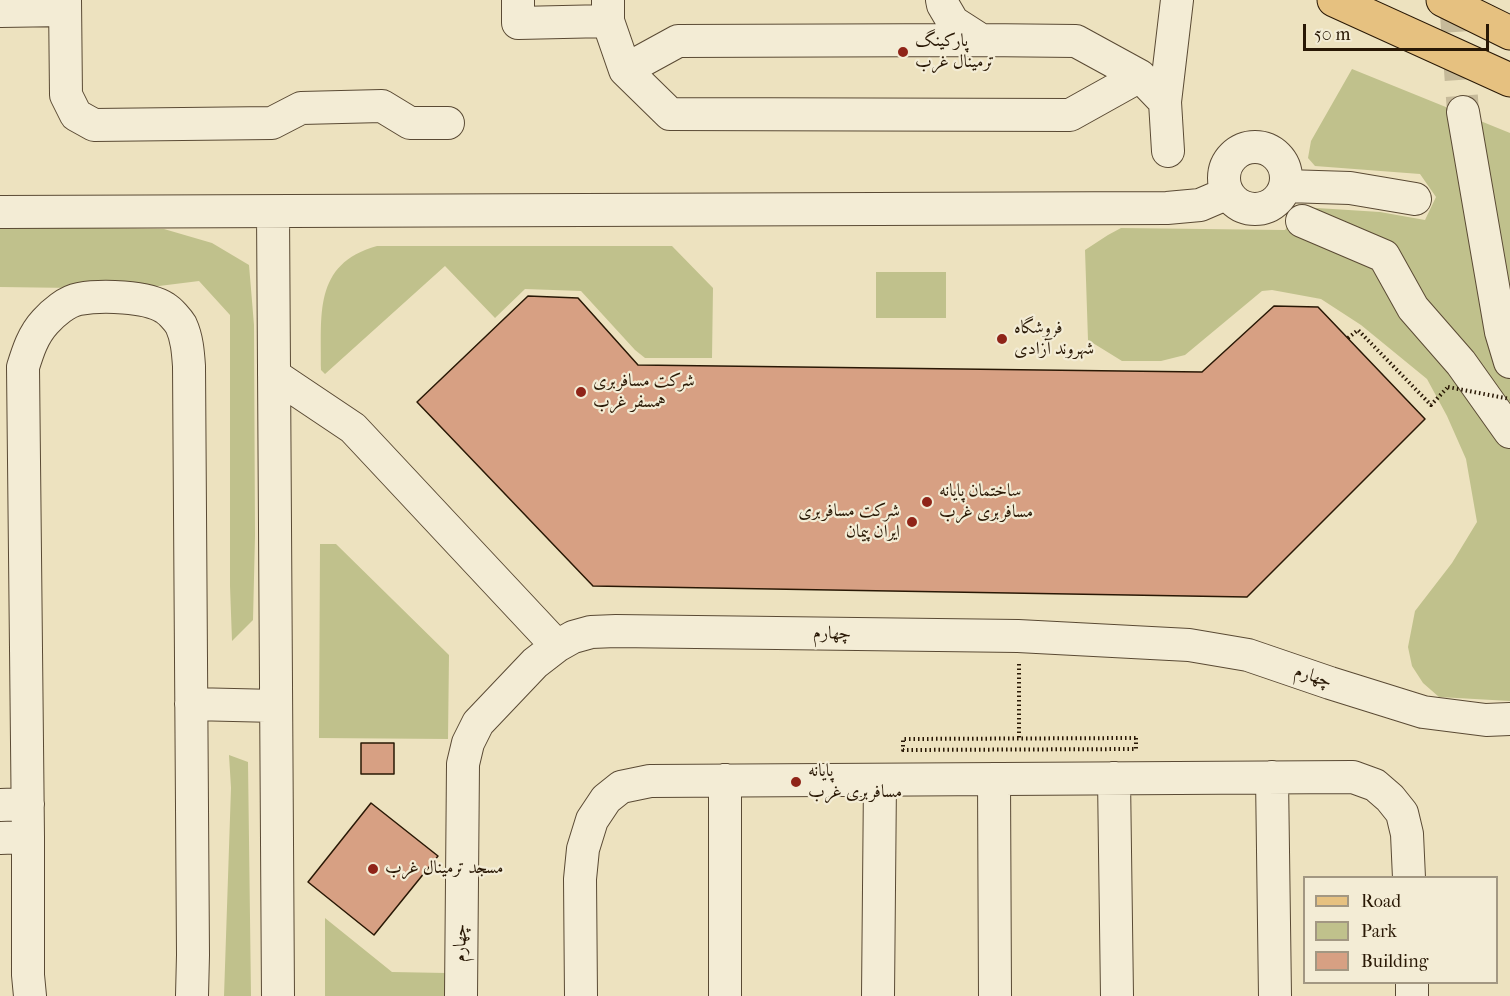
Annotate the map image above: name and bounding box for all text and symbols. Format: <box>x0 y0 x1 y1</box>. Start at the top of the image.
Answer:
scale bar <box>1306 12 1492 50</box>
text: 50 m <box>1314 24 1350 45</box>
place label: پارکینگ ترمینال غرب <box>915 31 994 74</box>
marker: پارکینگ ترمینال غرب <box>896 45 910 59</box>
place label: فروشگاه شهروند آزادی <box>1014 318 1094 360</box>
marker: فروشگاه شهروند آزادی <box>995 332 1009 346</box>
place label: شرکت مسافربری همسفر غرب <box>593 371 695 413</box>
marker: شرکت مسافربری همسفر غرب <box>574 385 588 399</box>
place label: ساختمان پایانه مسافربری غرب <box>939 481 1033 524</box>
marker: ساختمان پایانه مسافربری غرب <box>920 495 934 509</box>
place label: شرکت مسافربری ایران پیمان <box>798 501 900 544</box>
marker: شرکت مسافربری ایران پیمان <box>905 515 919 529</box>
street label: چهارم <box>813 623 851 645</box>
street label: چهارم <box>1291 661 1335 693</box>
place label: پایانه مسافربری غرب <box>808 761 902 804</box>
marker: پایانه مسافربری غرب <box>789 775 803 789</box>
place label: مسجد ترمینال غرب <box>385 858 504 880</box>
marker: مسجد ترمینال غرب <box>366 862 380 876</box>
legend <box>1303 876 1498 984</box>
text: Road <box>1361 891 1401 912</box>
text: Park <box>1361 921 1397 942</box>
street label: چهارم <box>450 924 472 962</box>
text: Building <box>1361 951 1428 972</box>

